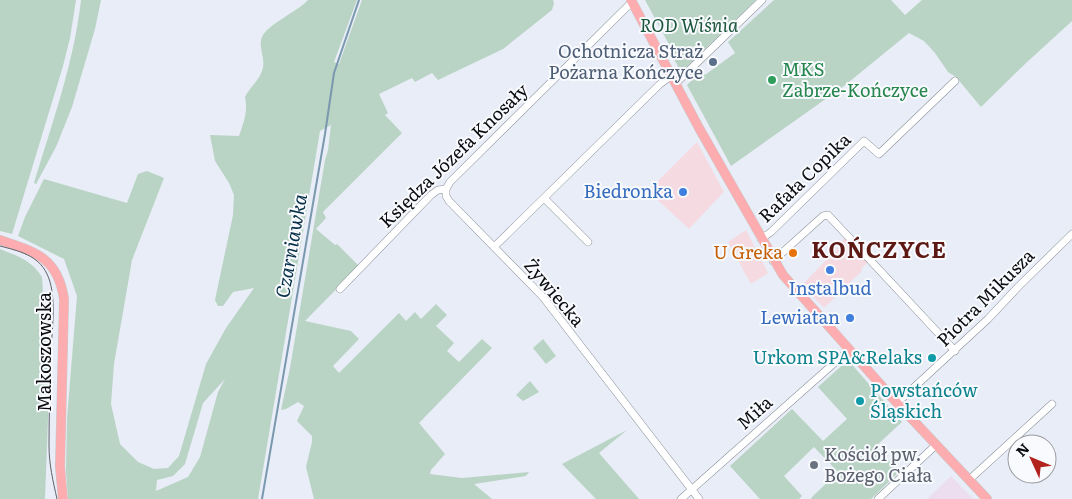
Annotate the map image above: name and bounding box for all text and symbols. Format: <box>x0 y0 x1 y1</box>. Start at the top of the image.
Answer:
park label: ROD Wiśnia <box>640 11 739 38</box>
place label: Ochotnicza Straż Pożarna Kończyce <box>548 37 703 85</box>
place label: MKS Zabrze-Kończyce <box>782 55 928 103</box>
marker: Ochotnicza Straż Pożarna Kończyce <box>707 56 719 68</box>
marker: MKS Zabrze-Kończyce <box>766 74 778 86</box>
street label: Księdza Józefa Knosały <box>372 76 534 233</box>
street label: Rafała Copika <box>752 126 856 228</box>
place label: Biedronka <box>584 177 673 204</box>
marker: Biedronka <box>677 186 689 198</box>
water label: Czarniawka <box>267 191 313 300</box>
district label: KOŃCZYCE <box>811 232 947 265</box>
place label: U Greka <box>713 238 783 265</box>
street label: Piotra Mikusza <box>930 242 1040 352</box>
marker: U Greka <box>787 247 799 259</box>
street label: Żywiecka <box>519 252 592 332</box>
marker: Instalbud <box>824 264 836 276</box>
place label: Instalbud <box>788 274 872 301</box>
street label: Makoszowska <box>30 292 57 412</box>
place label: Lewiatan <box>760 303 840 330</box>
marker: Lewiatan <box>844 312 856 324</box>
place label: Urkom SPA&Relaks <box>753 343 922 370</box>
marker: Urkom SPA&Relaks <box>926 352 938 364</box>
place label: Powstańców Śląskich <box>870 376 978 424</box>
street label: Miła <box>730 388 778 435</box>
marker: Powstańców Śląskich <box>854 395 866 407</box>
north arrow <box>1007 434 1057 484</box>
text: N <box>1011 438 1033 460</box>
place label: Kościół pw. Bożego Ciała <box>824 440 933 488</box>
marker: Kościół pw. Bożego Ciała <box>808 459 820 471</box>

